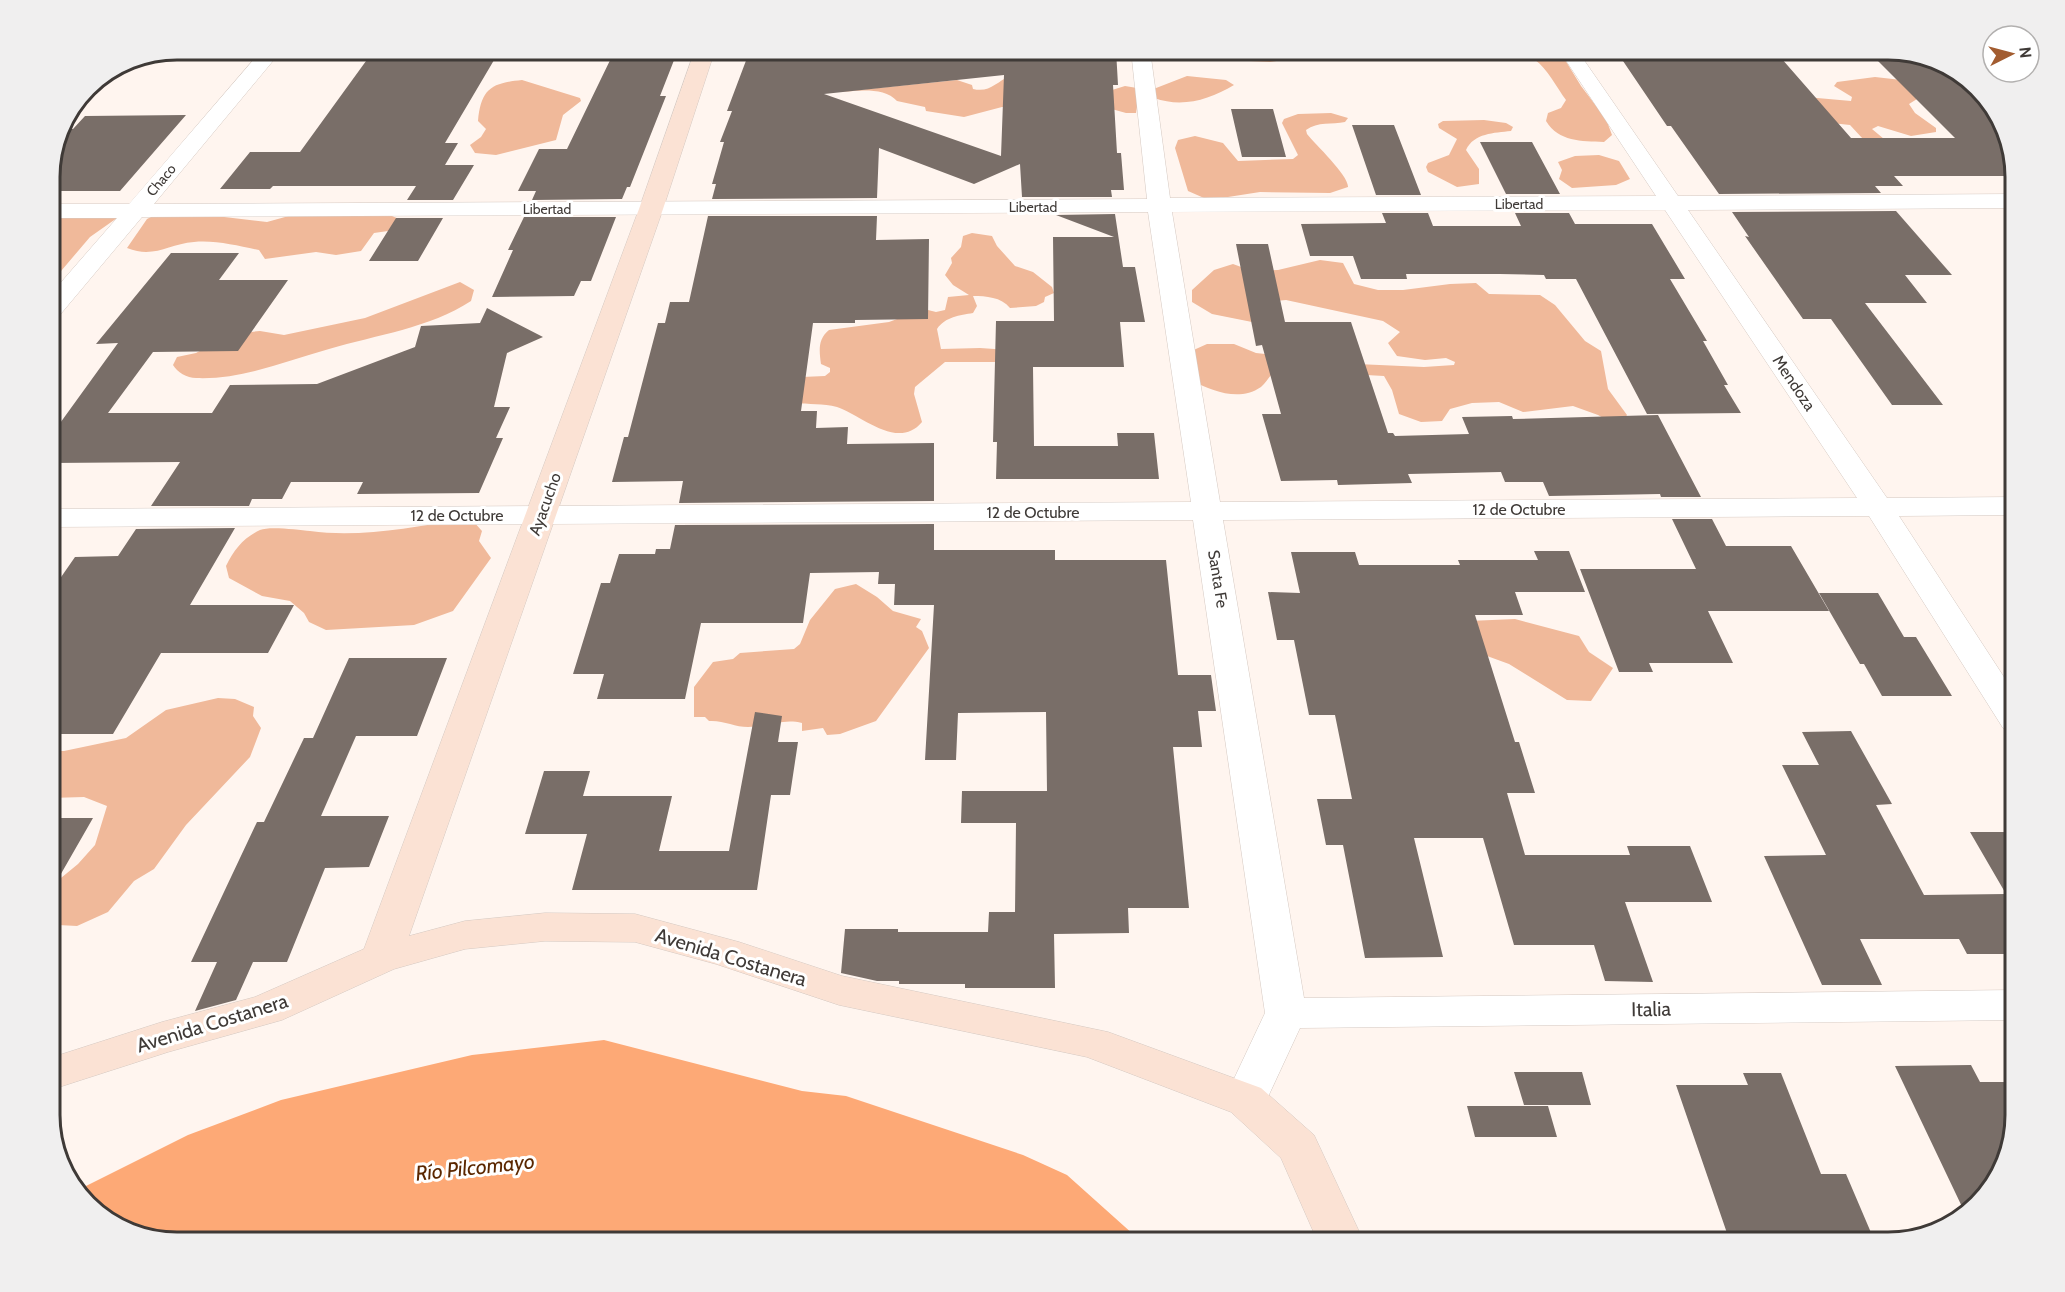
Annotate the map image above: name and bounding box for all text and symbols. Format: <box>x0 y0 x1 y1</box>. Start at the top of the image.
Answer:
north arrow <box>1981 24 2041 84</box>
text: N <box>2015 46 2035 59</box>
street label: Chaco <box>142 160 180 200</box>
street label: Libertad <box>1495 195 1543 213</box>
street label: Libertad <box>1009 198 1057 216</box>
street label: Libertad <box>523 200 571 218</box>
street label: Mendoza <box>1769 352 1820 415</box>
street label: Ayacucho <box>525 470 565 538</box>
street label: 12 de Octubre <box>1472 500 1566 519</box>
street label: 12 de Octubre <box>986 503 1080 522</box>
street label: 12 de Octubre <box>410 506 504 525</box>
street label: Santa Fe <box>1204 549 1232 609</box>
street label: Avenida Costanera <box>652 923 810 992</box>
street label: Avenida Costanera <box>133 988 291 1057</box>
street label: Italia <box>1631 997 1672 1021</box>
water label: Río Pilcomayo <box>414 1148 536 1186</box>

